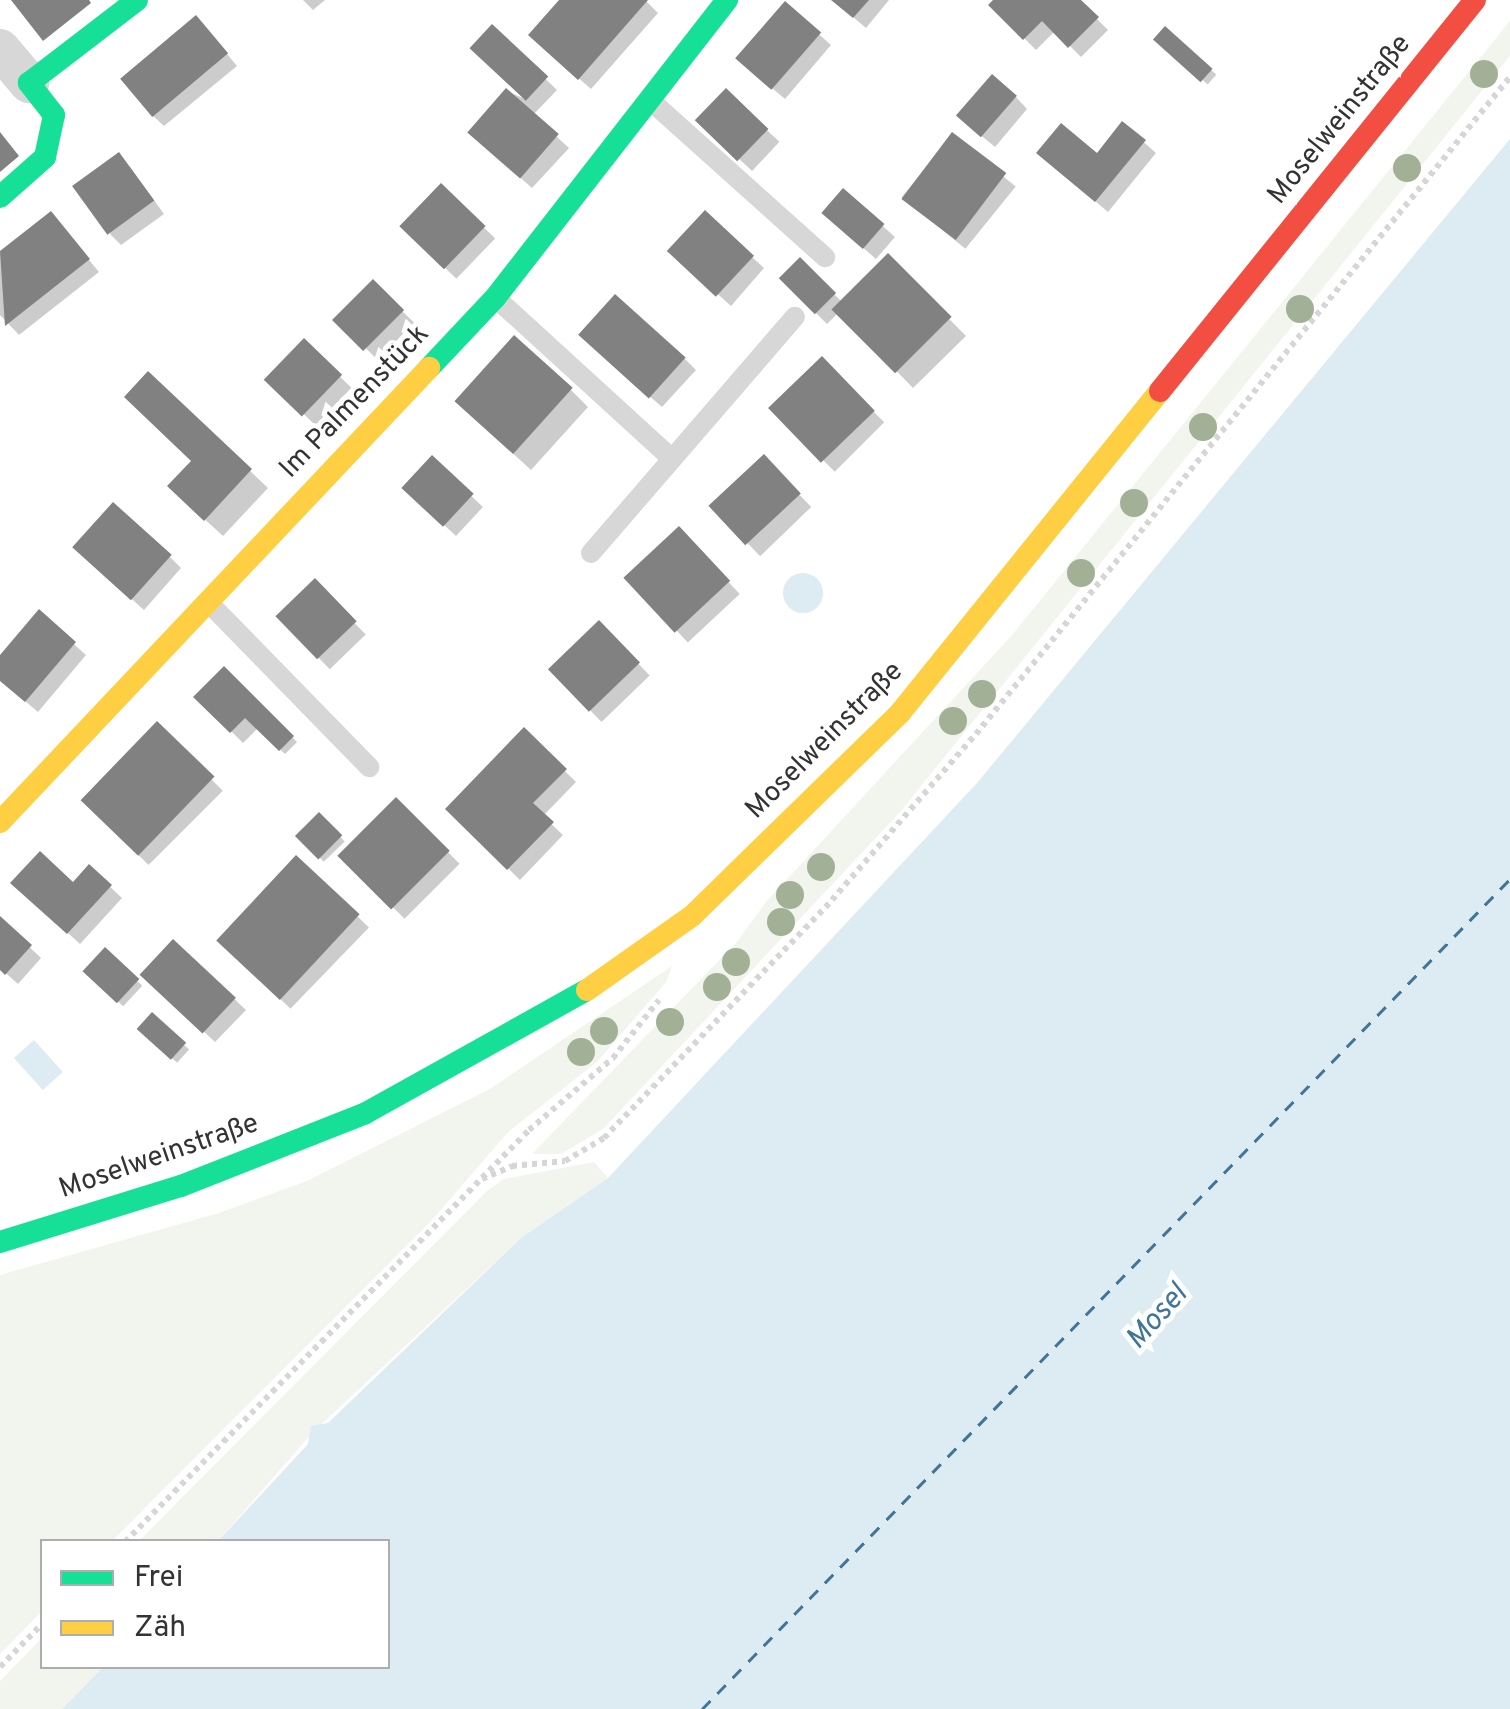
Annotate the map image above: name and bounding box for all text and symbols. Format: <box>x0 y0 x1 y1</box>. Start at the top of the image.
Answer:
street label: Moselweinstraße <box>1261 28 1419 212</box>
street label: Im Palmenstück <box>273 318 437 486</box>
street label: Moselweinstraße <box>739 655 911 827</box>
street label: Moselweinstraße <box>55 1107 263 1207</box>
water label: Mosel <box>1120 1278 1196 1358</box>
legend <box>40 1539 390 1669</box>
text: Frei <box>134 1560 183 1597</box>
text: Zäh <box>134 1610 186 1647</box>

